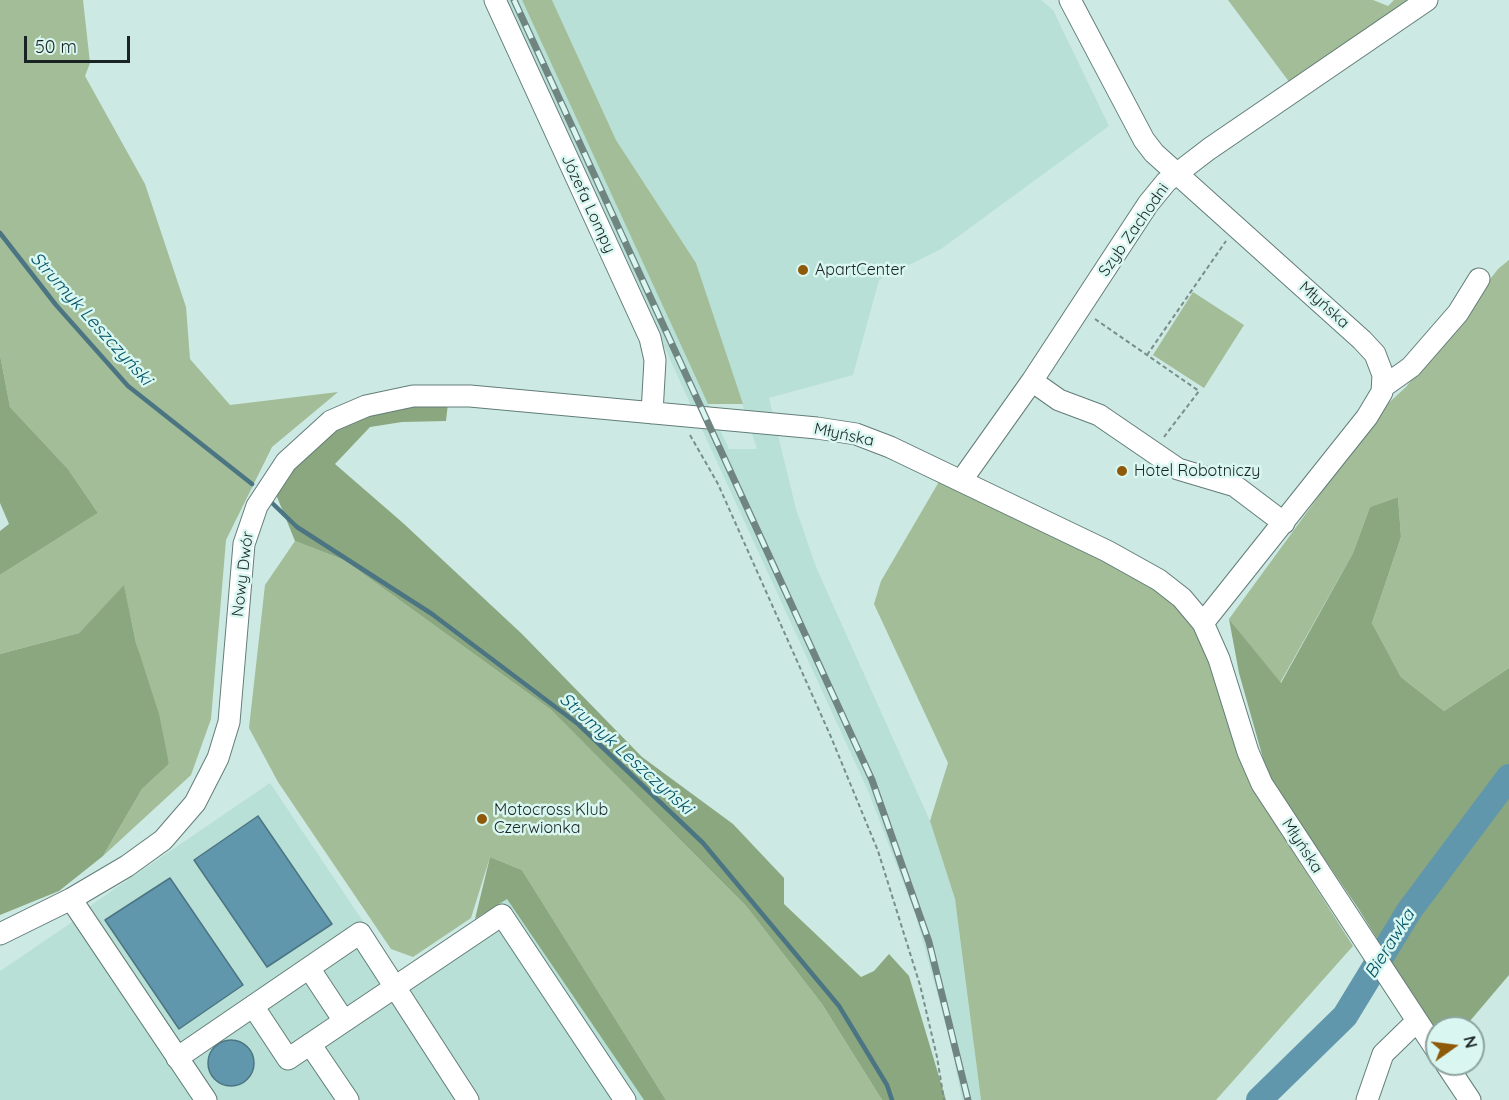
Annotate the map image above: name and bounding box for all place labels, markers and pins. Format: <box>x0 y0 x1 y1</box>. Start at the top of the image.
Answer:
place label: ApartCenter <box>815 260 906 280</box>
marker: ApartCenter <box>796 263 810 277</box>
place label: Hotel Robotniczy <box>1134 461 1260 481</box>
marker: Hotel Robotniczy <box>1115 464 1129 478</box>
place label: Motocross Klub Czerwionka <box>494 800 608 838</box>
marker: Motocross Klub Czerwionka <box>475 812 489 826</box>

